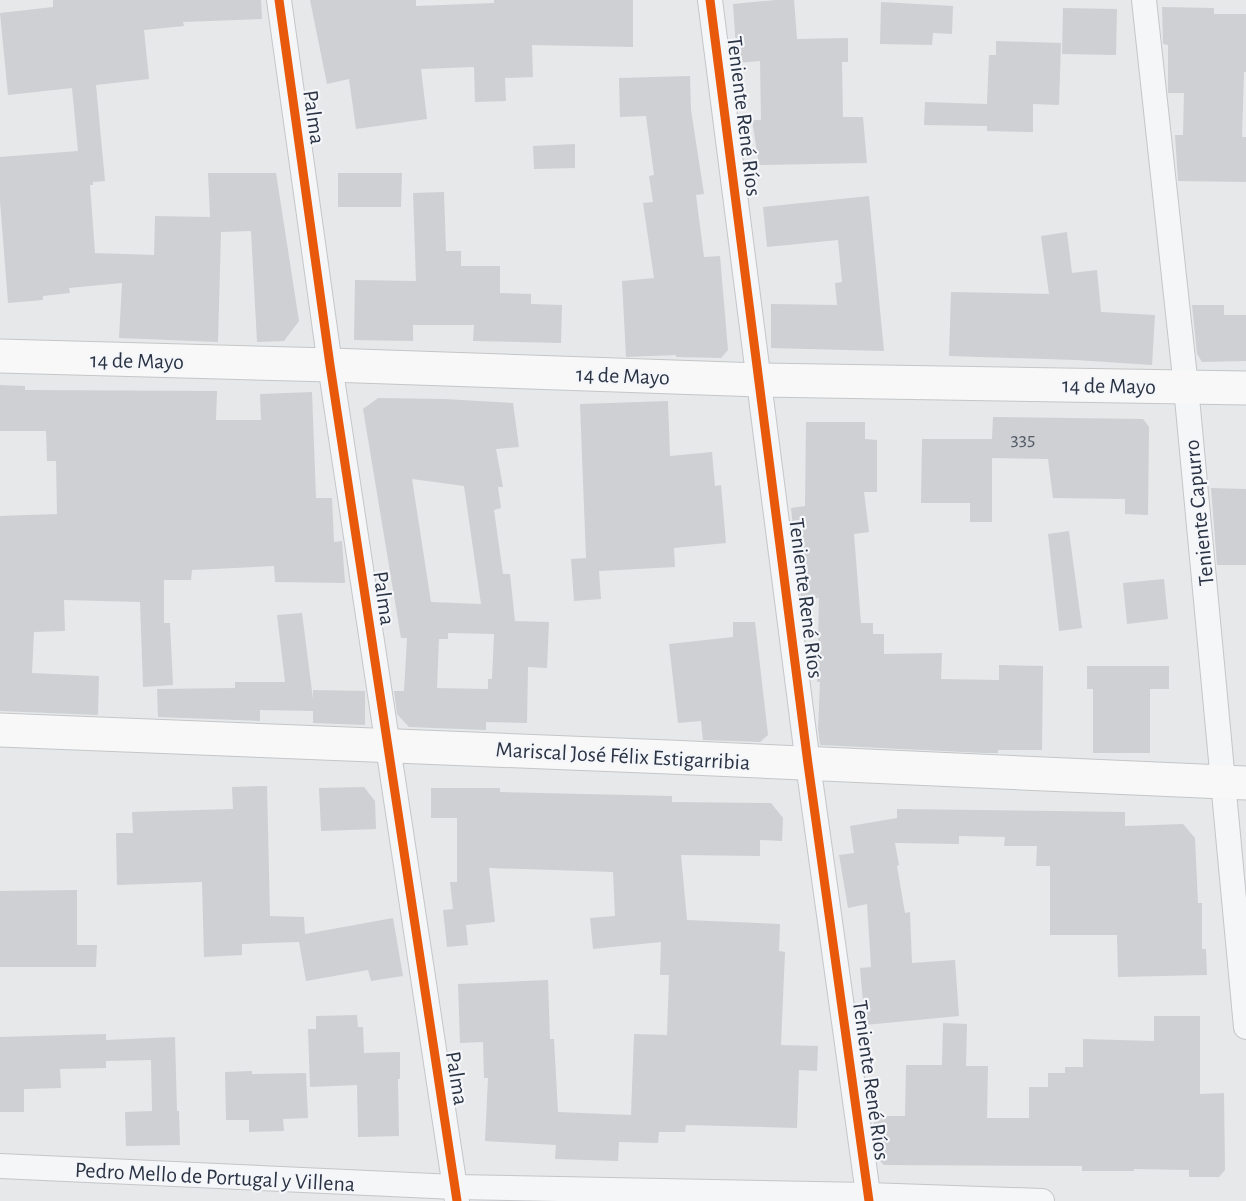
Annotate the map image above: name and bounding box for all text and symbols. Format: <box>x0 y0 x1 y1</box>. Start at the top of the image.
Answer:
street label: Teniente René Ríos <box>723 35 765 198</box>
street label: Palma <box>299 89 329 146</box>
street label: 14 de Mayo <box>90 349 184 373</box>
street label: 14 de Mayo <box>576 363 670 389</box>
street label: 14 de Mayo <box>1062 374 1156 398</box>
house number: 335 <box>1011 429 1035 449</box>
street label: Teniente Capurro <box>1180 439 1218 587</box>
street label: Teniente René Ríos <box>785 517 827 680</box>
street label: Palma <box>369 570 399 627</box>
street label: Mariscal José Félix Estigarribia <box>495 738 751 774</box>
street label: Teniente René Ríos <box>849 999 893 1162</box>
street label: Palma <box>442 1050 472 1107</box>
street label: Pedro Mello de Portugal y Villena <box>74 1159 356 1195</box>

